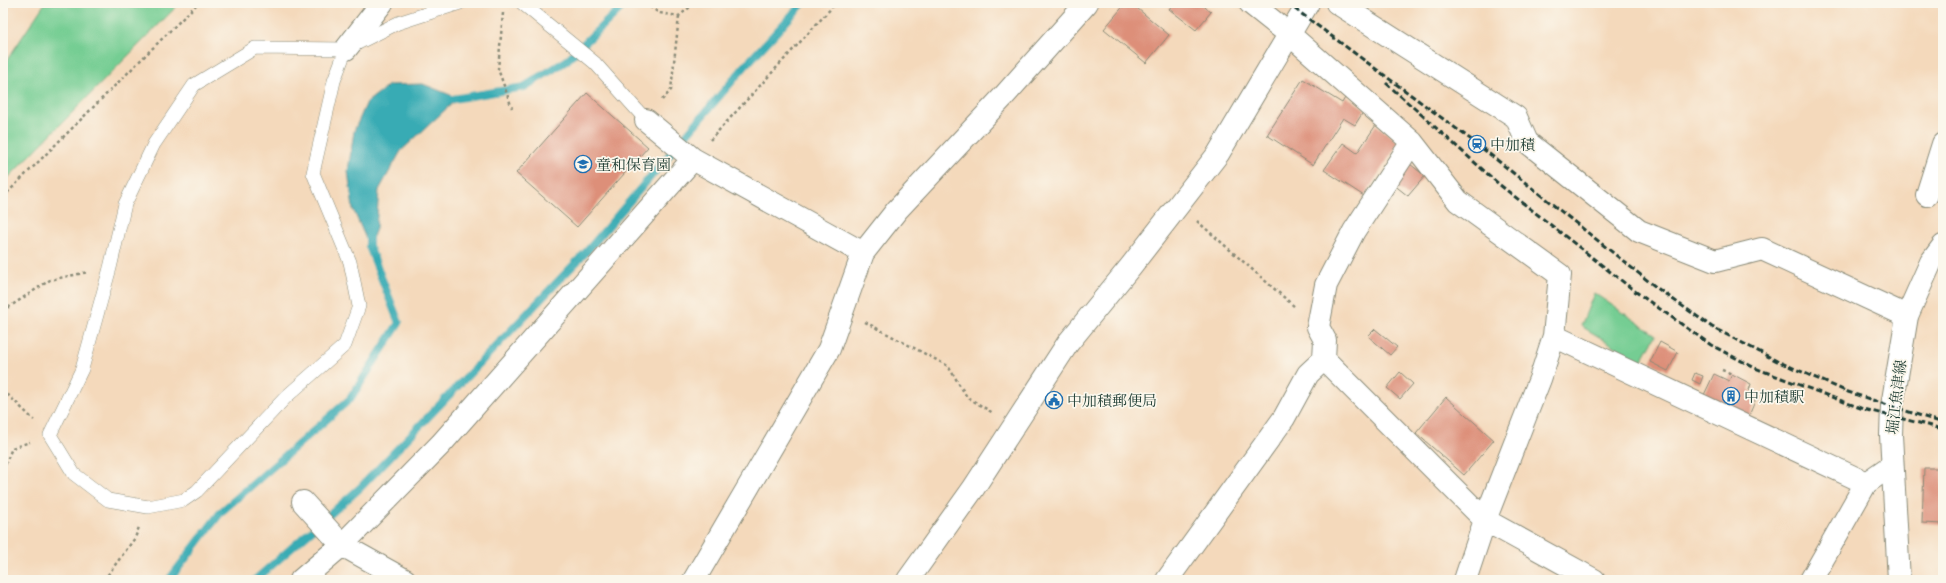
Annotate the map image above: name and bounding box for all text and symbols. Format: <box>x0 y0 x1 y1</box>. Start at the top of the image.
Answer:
station icon: 中加積 <box>1467 134 1487 154</box>
place label: 中加積 <box>1490 135 1535 154</box>
school or university icon: 童和保育園 <box>573 154 593 174</box>
place label: 童和保育園 <box>596 155 671 174</box>
street label: 堀江魚津線 <box>1882 359 1910 435</box>
building icon: 中加積駅 <box>1721 386 1741 406</box>
place label: 中加積駅 <box>1744 387 1804 406</box>
public building icon: 中加積郵便局 <box>1044 390 1064 410</box>
place label: 中加積郵便局 <box>1067 391 1157 410</box>

